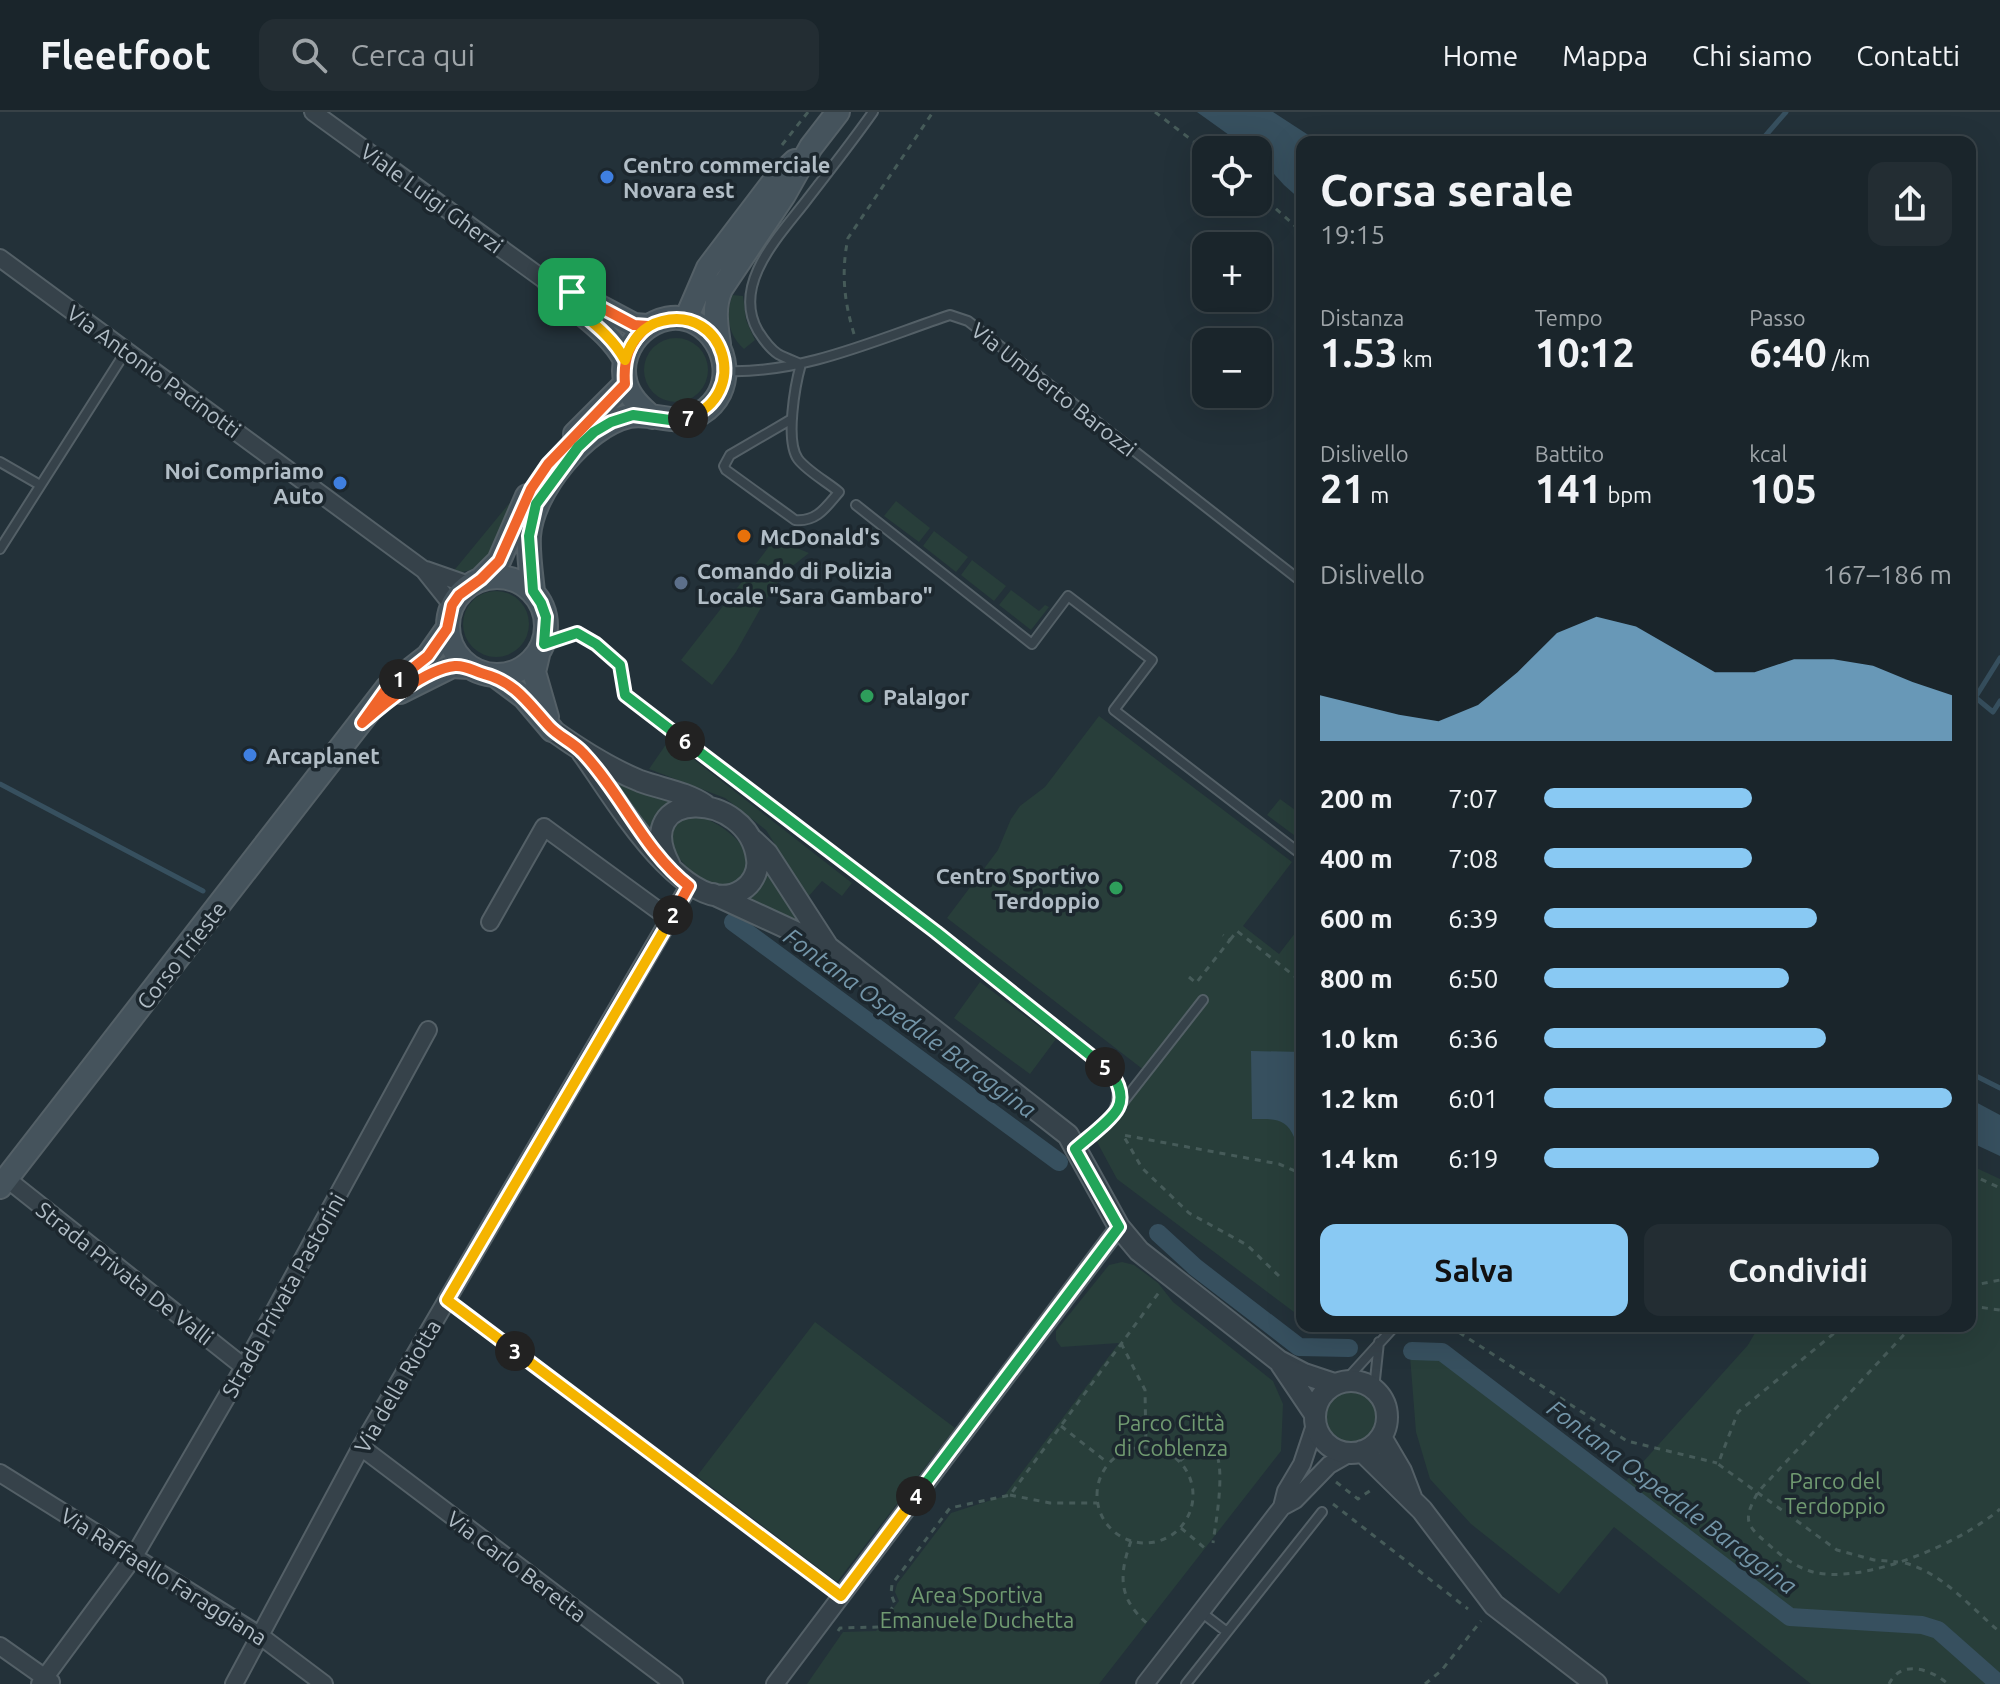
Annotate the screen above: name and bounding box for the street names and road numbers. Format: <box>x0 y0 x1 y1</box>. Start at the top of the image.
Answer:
street label: Viale Luigi Gherzi <box>356 138 508 258</box>
street label: Via Antonio Pacinotti <box>62 300 246 442</box>
street label: Via Umberto Barozzi <box>967 317 1141 461</box>
street label: Corso Trieste <box>131 896 231 1014</box>
street label: Strada Privata Pastorini <box>216 1189 350 1401</box>
street label: Strada Privata De Valli <box>32 1196 218 1350</box>
street label: Via della Riotta <box>349 1315 445 1457</box>
street label: Via Raffaello Faraggiana <box>56 1502 272 1650</box>
street label: Via Carlo Beretta <box>442 1505 592 1627</box>

